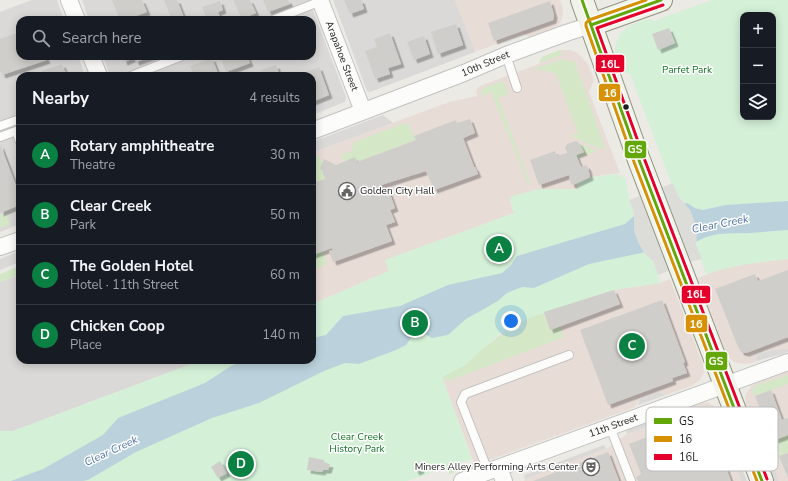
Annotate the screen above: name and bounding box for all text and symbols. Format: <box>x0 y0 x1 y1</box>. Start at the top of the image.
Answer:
map controls <box>740 12 776 120</box>
button: + <box>740 12 776 48</box>
search box <box>16 16 316 60</box>
street label: Arapahoe Street <box>322 19 362 93</box>
icon: search <box>30 27 52 49</box>
text: Search here <box>62 28 142 48</box>
street label: 10th Street <box>459 47 512 80</box>
button: − <box>740 48 776 84</box>
line badge: 16L <box>595 54 625 73</box>
text: 16L <box>600 57 620 72</box>
park label: Parfet Park <box>662 63 713 77</box>
line badge: 16 <box>598 83 621 102</box>
button: layers <box>740 84 776 120</box>
text: 16 <box>603 86 617 101</box>
text: Nearby <box>32 87 89 110</box>
text: 4 results <box>249 89 300 107</box>
unlabelled marker <box>621 102 631 112</box>
text: Rotary amphitheatre <box>70 136 214 156</box>
line badge: GS <box>624 140 647 159</box>
text: GS <box>627 142 643 157</box>
text: A <box>40 146 50 164</box>
text: 30 m <box>270 146 300 164</box>
text: Theatre <box>70 156 115 174</box>
public building icon: Golden City Hall <box>337 181 357 201</box>
place label: Golden City Hall <box>360 184 434 198</box>
text: Clear Creek <box>70 196 151 216</box>
text: B <box>41 206 49 224</box>
text: 50 m <box>270 206 300 224</box>
water label: Clear Creek <box>690 211 750 237</box>
text: Park <box>70 216 96 234</box>
pin: A <box>486 234 512 264</box>
text: The Golden Hotel <box>70 256 193 276</box>
text: C <box>41 266 49 284</box>
text: 60 m <box>270 266 300 284</box>
text: Hotel · 11th Street <box>70 276 178 294</box>
line badge: 16L <box>681 285 711 304</box>
text: 16L <box>686 287 706 302</box>
pin: B <box>402 308 428 338</box>
your location <box>501 311 521 331</box>
line badge: 16 <box>685 314 708 333</box>
text: Chicken Coop <box>70 316 165 336</box>
text: 16 <box>689 317 703 332</box>
text: D <box>40 326 50 344</box>
text: 140 m <box>262 326 300 344</box>
pin: C <box>619 331 645 361</box>
text: Place <box>70 336 102 354</box>
line badge: GS <box>705 351 728 371</box>
text: GS <box>708 354 724 369</box>
legend <box>646 407 778 471</box>
street label: 11th Street <box>587 410 640 441</box>
text: GS <box>679 414 694 429</box>
park label: Clear Creek History Park <box>329 430 386 456</box>
water label: Clear Creek <box>82 432 141 470</box>
text: 16 <box>679 432 693 447</box>
pin: D <box>228 449 254 479</box>
text: 16L <box>679 450 698 465</box>
theatre icon: Miners Alley Performing Arts Center <box>581 457 601 477</box>
place label: Miners Alley Performing Arts Center <box>415 460 578 474</box>

